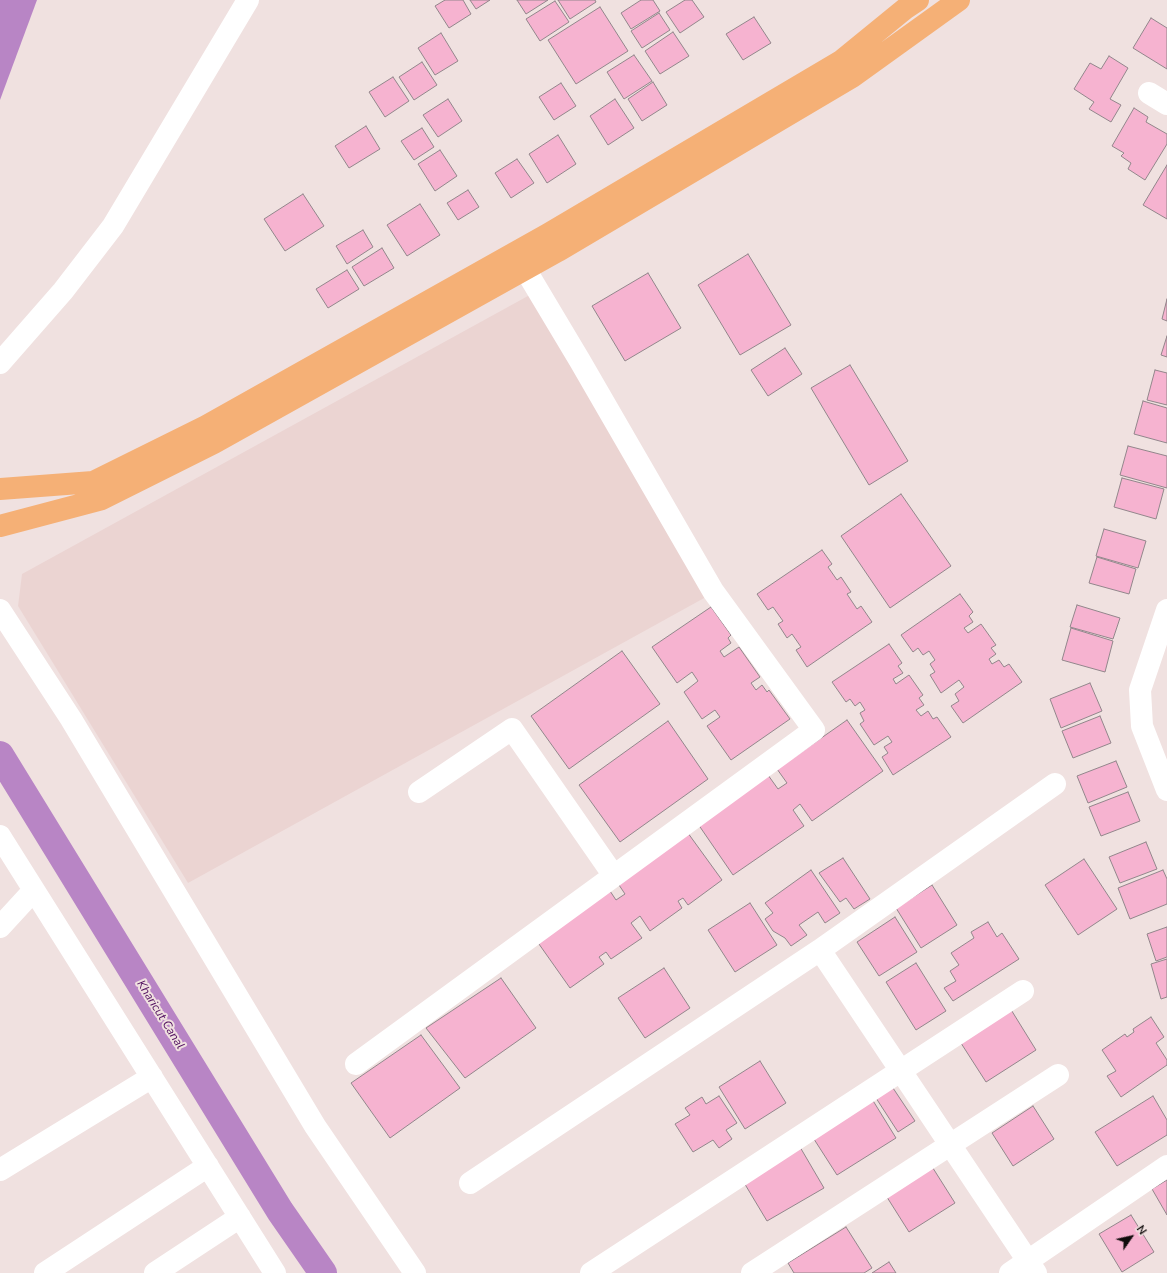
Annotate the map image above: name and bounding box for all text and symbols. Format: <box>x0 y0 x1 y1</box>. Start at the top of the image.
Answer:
water label: Kharicut Canal <box>133 978 187 1052</box>
north arrow <box>1111 1217 1151 1257</box>
text: N <box>1133 1222 1150 1238</box>

